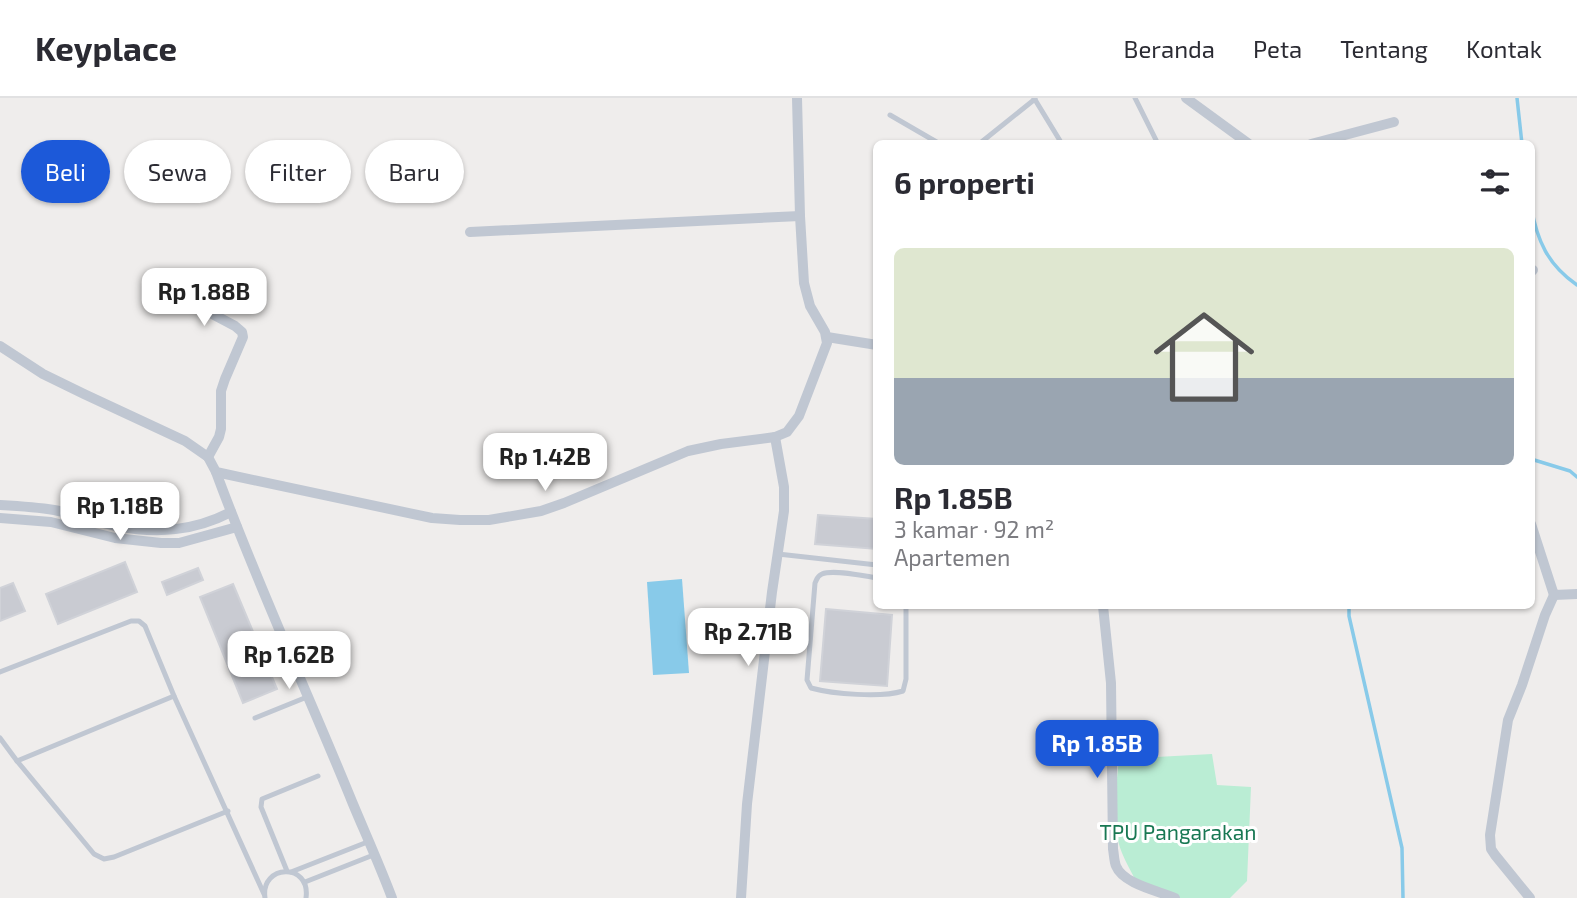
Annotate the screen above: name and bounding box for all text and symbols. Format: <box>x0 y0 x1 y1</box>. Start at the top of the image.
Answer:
text: Keyplace <box>35 28 177 68</box>
text: Beranda <box>1124 34 1215 63</box>
text: Peta <box>1253 34 1302 63</box>
text: Tentang <box>1340 34 1428 63</box>
text: Kontak <box>1466 34 1542 63</box>
chip: Beli <box>21 140 110 203</box>
chip: Sewa <box>124 140 231 203</box>
chip: Filter <box>245 140 351 203</box>
chip: Baru <box>365 140 464 203</box>
icon: filters <box>1476 163 1514 201</box>
text: 6 properti <box>894 164 1035 200</box>
pin: Rp 1.88B <box>132 268 276 328</box>
text: Rp 1.88B <box>158 277 250 305</box>
icon: home <box>1141 294 1267 420</box>
pin: Rp 1.42B <box>473 434 617 493</box>
text: Rp 1.42B <box>499 442 591 470</box>
text: Rp 1.85B <box>894 479 1013 515</box>
pin: Rp 1.18B <box>48 482 192 542</box>
text: Rp 1.18B <box>76 491 164 519</box>
text: 3 kamar · 92 m² <box>894 515 1054 543</box>
text: Apartemen <box>894 543 1010 571</box>
pin: Rp 2.71B <box>676 608 820 668</box>
text: Rp 2.71B <box>704 617 792 645</box>
pin: Rp 1.62B <box>217 632 361 691</box>
text: Rp 1.62B <box>244 640 334 668</box>
pin: Rp 1.85B <box>1025 720 1169 780</box>
text: Rp 1.85B <box>1052 729 1142 757</box>
park label: TPU Pangarakan <box>1100 819 1256 844</box>

